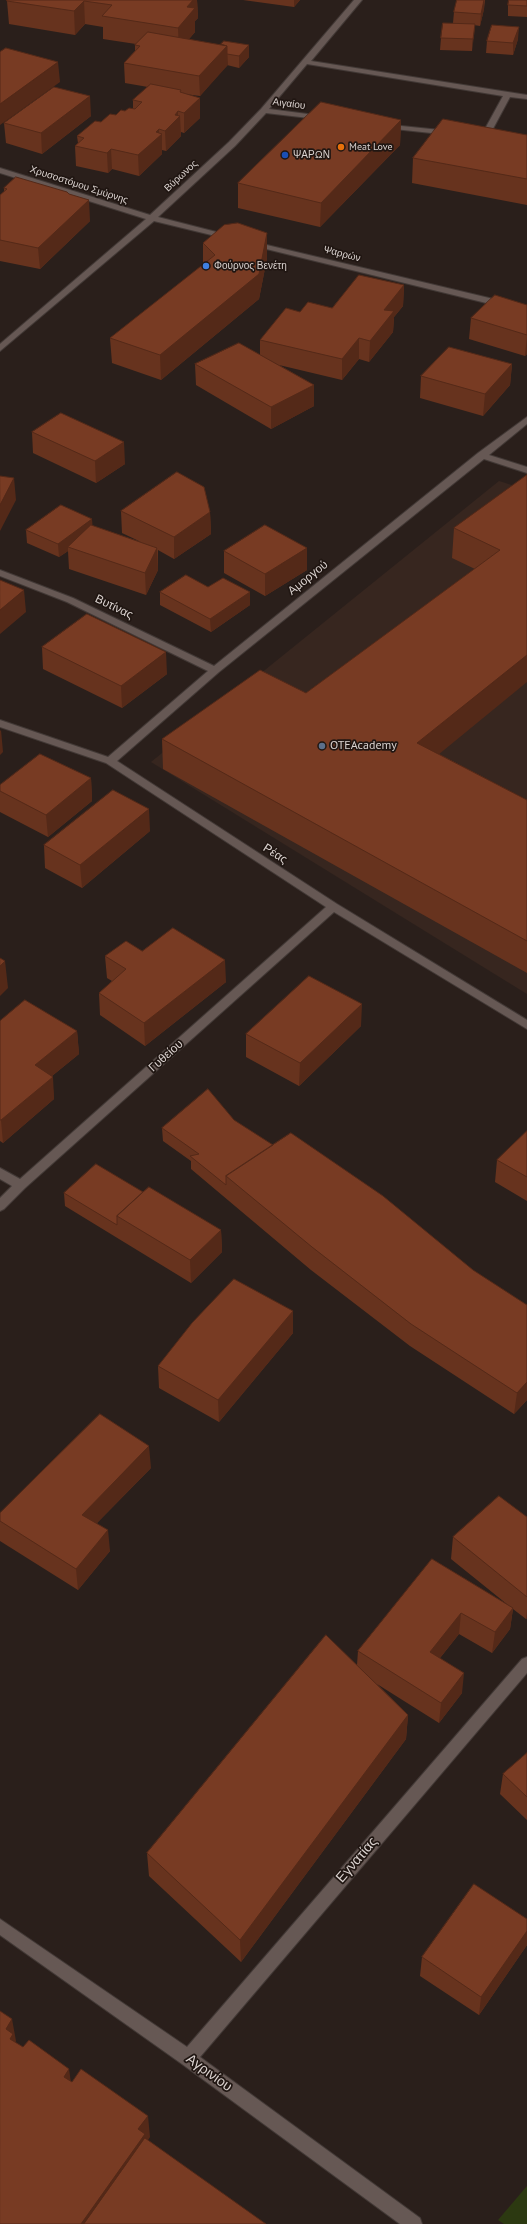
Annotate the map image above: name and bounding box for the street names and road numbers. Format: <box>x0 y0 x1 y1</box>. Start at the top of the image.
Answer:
street label: Αιγαίου <box>272 96 306 112</box>
street label: Βύρωνος <box>162 158 200 194</box>
street label: Χρυσοστόμου Σμύρνης <box>28 163 130 207</box>
street label: Ψαρρών <box>322 244 362 264</box>
street label: Αμοργού <box>285 558 331 598</box>
street label: Βυτίνας <box>93 592 135 622</box>
street label: Ρέας <box>260 841 290 867</box>
street label: Γυθείου <box>146 1037 186 1075</box>
street label: Εγνατίας <box>333 1834 381 1886</box>
street label: Αγρινίου <box>183 2051 235 2095</box>

